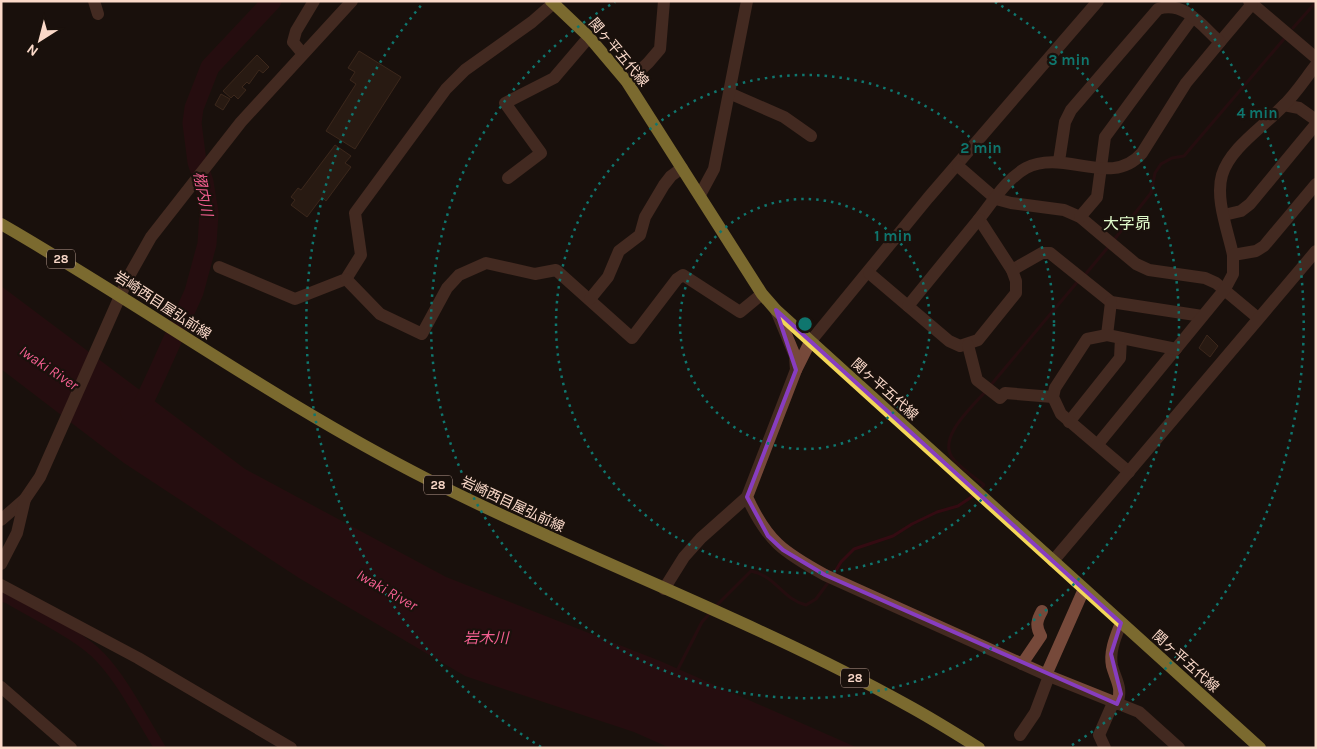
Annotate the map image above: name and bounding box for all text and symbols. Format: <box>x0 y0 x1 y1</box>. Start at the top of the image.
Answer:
north arrow <box>15 15 65 65</box>
street label: 関ヶ平五代線 <box>585 15 652 90</box>
text: N <box>24 40 42 60</box>
text: 3 min <box>1048 51 1090 69</box>
text: 4 min <box>1236 104 1278 122</box>
text: 2 min <box>960 139 1002 157</box>
water label: 栩内川 <box>190 170 217 220</box>
district label: 大字昴 <box>1103 214 1151 233</box>
text: 1 min <box>874 227 912 245</box>
road number: 28 <box>47 250 75 268</box>
street label: 岩崎西目屋弘前線 <box>111 268 214 343</box>
centre of rings <box>796 315 814 333</box>
water label: Iwaki River <box>16 342 83 395</box>
street label: 関ヶ平五代線 <box>848 355 922 424</box>
street label: 岩崎西目屋弘前線 <box>458 473 567 536</box>
road number: 28 <box>424 476 452 494</box>
water label: Iwaki River <box>353 565 421 615</box>
street label: 関ヶ平五代線 <box>1149 627 1223 696</box>
water label: 岩木川 <box>463 629 510 647</box>
road number: 28 <box>841 668 869 688</box>

